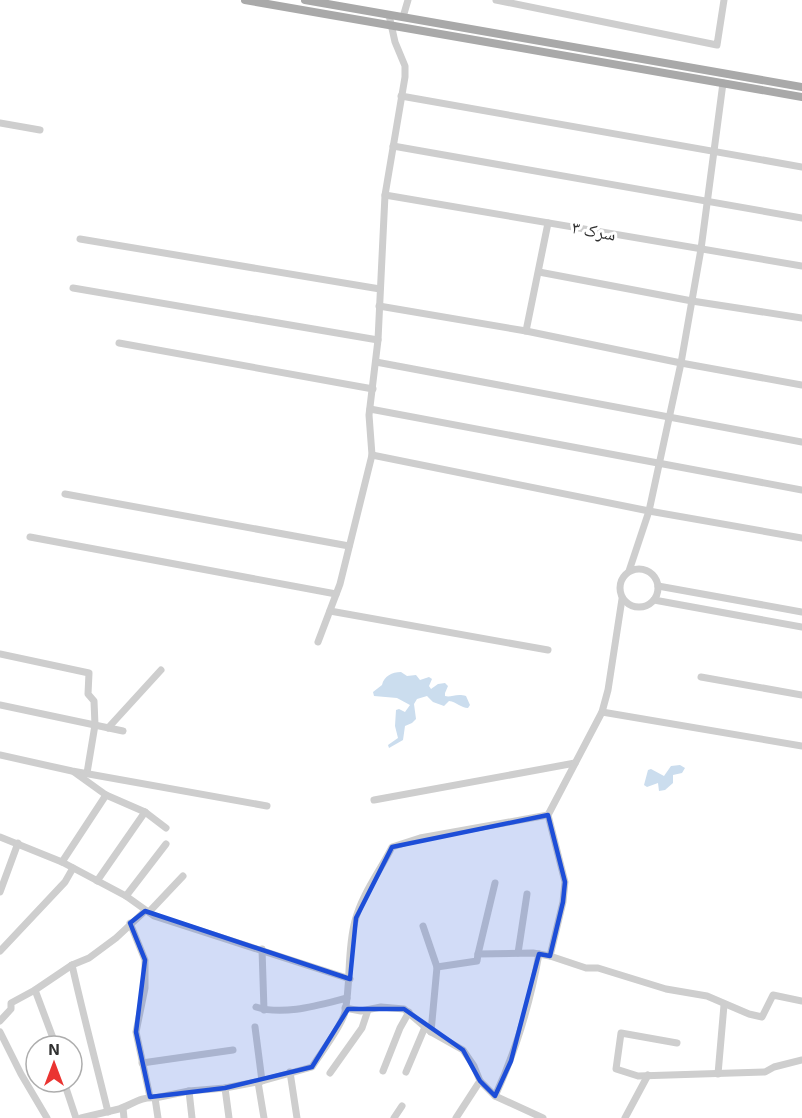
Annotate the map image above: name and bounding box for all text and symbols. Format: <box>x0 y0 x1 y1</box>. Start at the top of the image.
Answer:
street label: سرک ۳ <box>570 215 618 245</box>
north arrow <box>24 1034 84 1094</box>
text: N <box>48 1039 60 1058</box>

